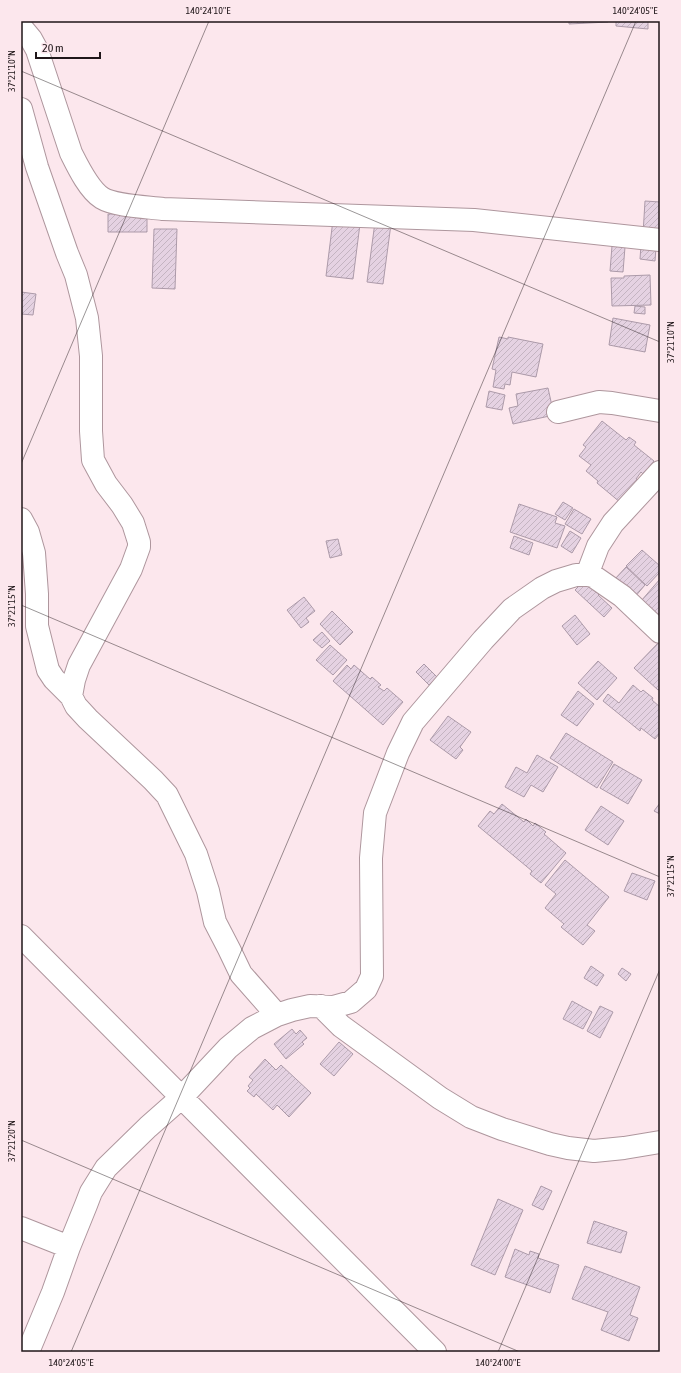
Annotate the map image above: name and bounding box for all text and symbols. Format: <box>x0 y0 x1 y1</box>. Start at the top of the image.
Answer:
text: 140°24'10"E <box>186 5 231 16</box>
text: 140°24'05"E <box>613 5 658 16</box>
scale bar <box>36 34 100 60</box>
text: 20 m <box>42 41 64 55</box>
text: 37°21'10"N <box>6 50 17 92</box>
text: 37°21'10"N <box>665 321 676 363</box>
text: 37°21'15"N <box>6 585 17 627</box>
text: 37°21'15"N <box>665 855 676 897</box>
text: 37°21'20"N <box>6 1120 17 1162</box>
text: 140°24'05"E <box>49 1357 94 1368</box>
text: 140°24'00"E <box>476 1357 521 1368</box>

